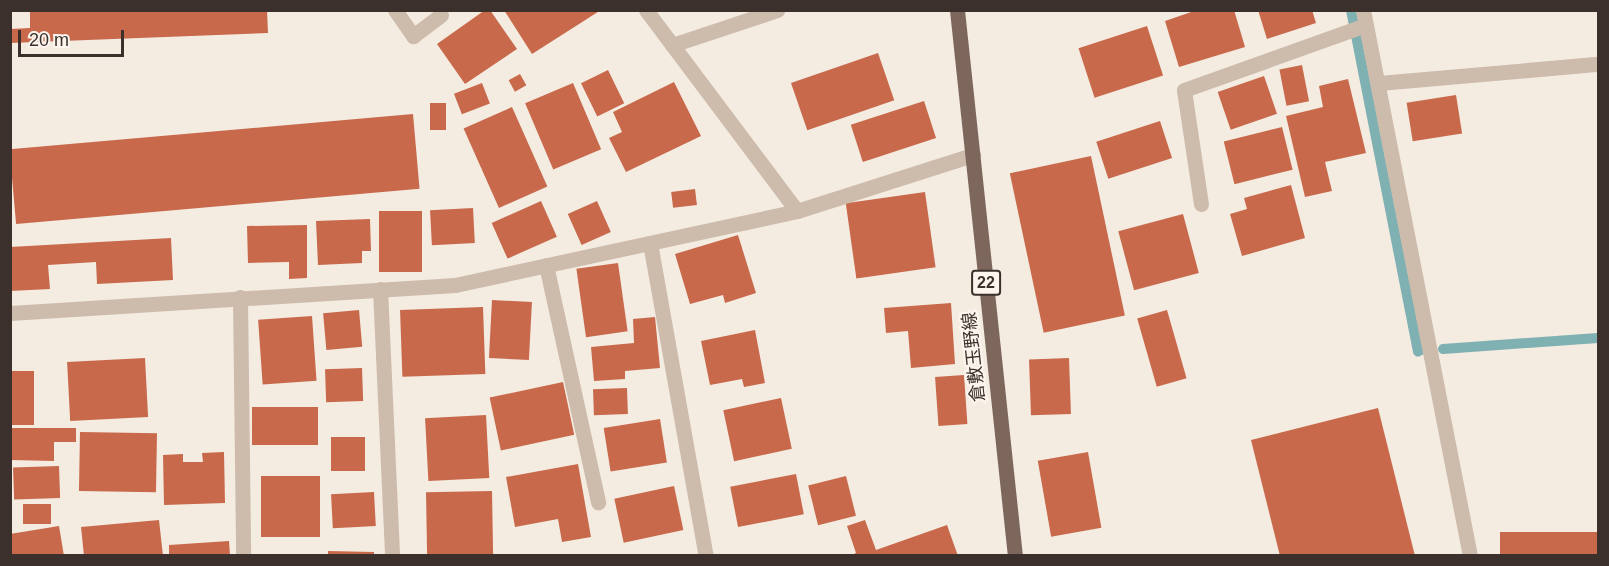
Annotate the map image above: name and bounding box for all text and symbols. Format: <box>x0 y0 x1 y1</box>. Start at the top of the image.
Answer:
scale bar <box>21 18 128 56</box>
text: 20 m <box>29 30 69 50</box>
road number: 22 <box>971 270 1001 296</box>
street label: 倉敷玉野線 <box>959 311 989 403</box>

